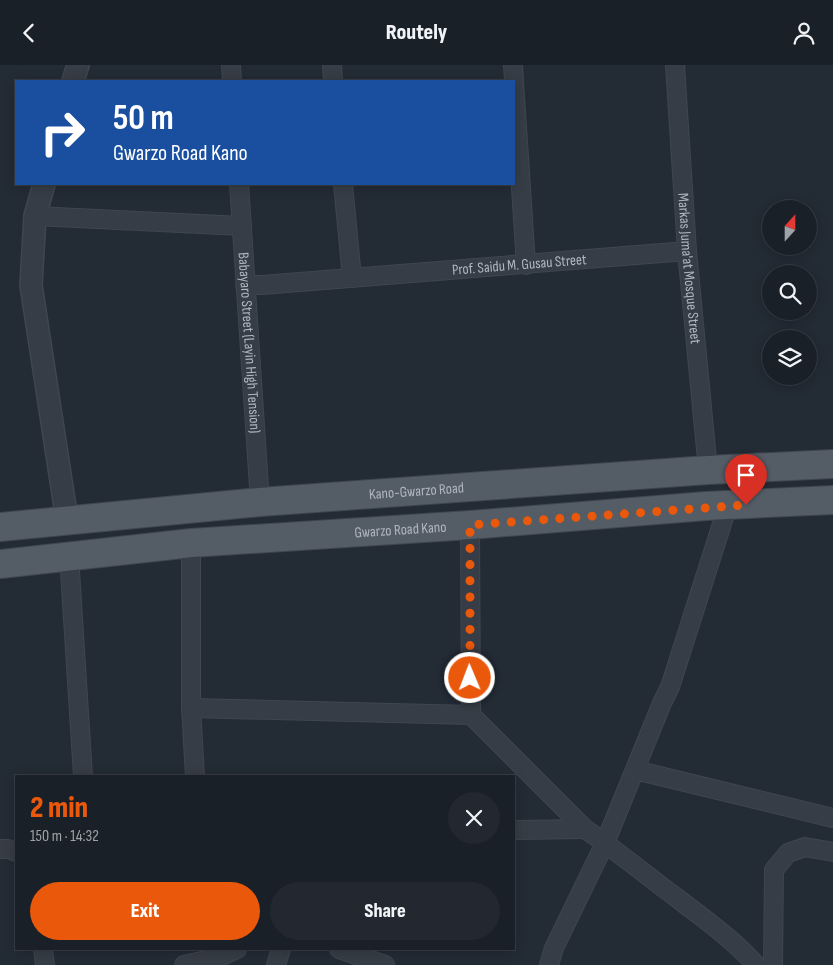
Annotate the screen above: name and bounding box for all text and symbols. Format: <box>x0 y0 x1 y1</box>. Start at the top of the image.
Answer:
icon: back <box>15 19 43 47</box>
text: Routely <box>386 19 447 46</box>
icon: person <box>790 19 818 47</box>
text: 50 m <box>113 97 174 140</box>
icon: right <box>30 100 95 165</box>
text: Gwarzo Road Kano <box>113 140 248 167</box>
street label: Markas Juma'at Mosque Street <box>673 192 705 345</box>
north arrow <box>762 200 818 255</box>
map controls <box>762 200 817 385</box>
street label: Prof. Saidu M. Gusau Street <box>451 250 588 280</box>
street label: Babayaro Street (Layin High Tension) <box>234 252 264 434</box>
button: search <box>762 265 817 320</box>
button: layers <box>762 330 817 385</box>
pin <box>725 454 767 505</box>
icon: arrive <box>732 461 760 489</box>
street label: Kano-Gwarzo Road <box>368 478 465 504</box>
street label: Gwarzo Road Kano <box>354 518 447 542</box>
position arrow <box>443 651 495 703</box>
text: 2 min <box>30 790 88 826</box>
button: close <box>448 792 500 844</box>
text: 150 m · 14:32 <box>30 827 99 846</box>
button: Exit <box>30 882 260 940</box>
button: Share <box>270 882 500 940</box>

